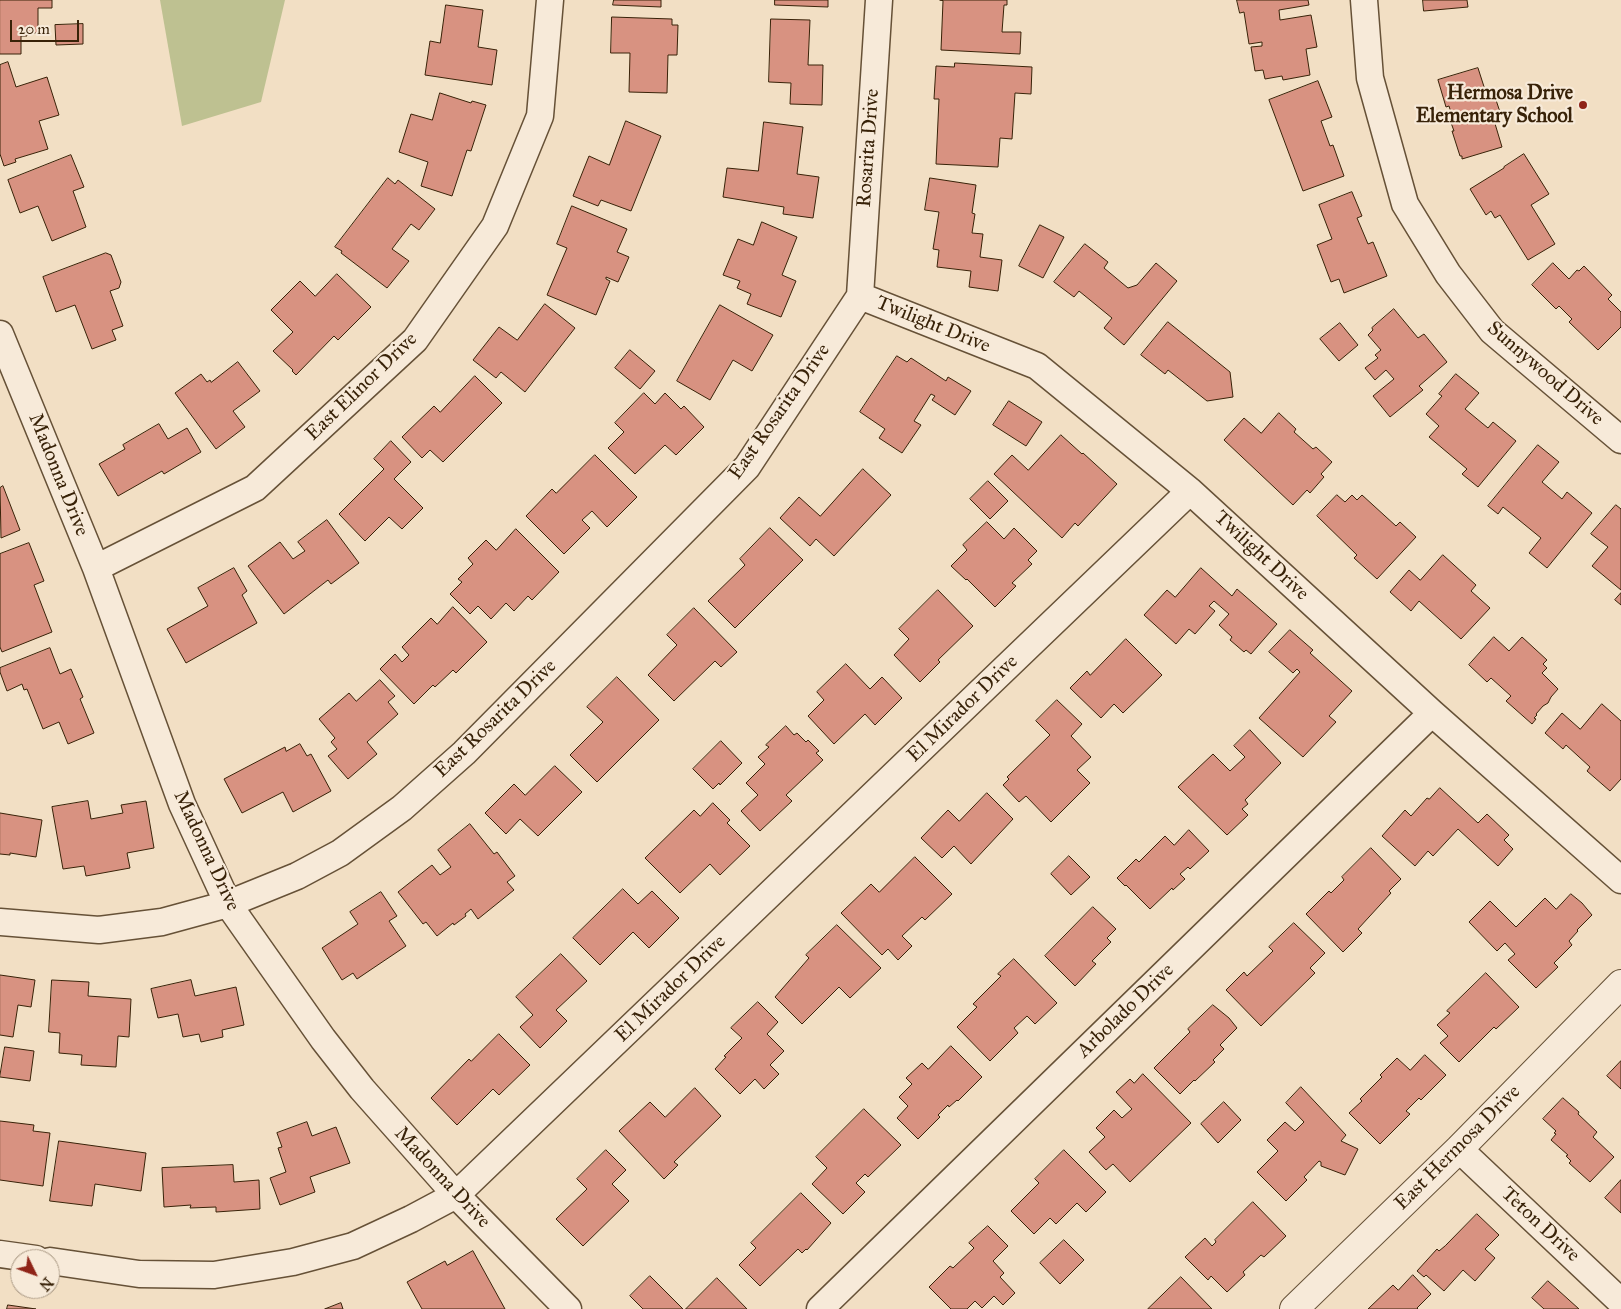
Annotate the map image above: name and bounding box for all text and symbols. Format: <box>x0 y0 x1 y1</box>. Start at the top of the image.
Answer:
scale bar <box>12 10 81 42</box>
text: 20 m <box>18 20 50 38</box>
place label: Hermosa Drive Elementary School <box>1416 82 1573 129</box>
street label: Rosarita Drive <box>853 88 885 208</box>
marker: Hermosa Drive Elementary School <box>1577 99 1589 111</box>
street label: Twilight Drive <box>872 291 994 359</box>
street label: Sunnywood Drive <box>1482 317 1608 431</box>
street label: East Elinor Drive <box>301 328 423 446</box>
street label: East Rosarita Drive <box>724 339 836 485</box>
street label: Madonna Drive <box>23 410 93 540</box>
street label: Twilight Drive <box>1209 506 1313 606</box>
street label: El Mirador Drive <box>903 650 1023 768</box>
street label: East Rosarita Drive <box>430 655 562 783</box>
street label: Madonna Drive <box>168 787 244 915</box>
street label: El Mirador Drive <box>611 930 731 1048</box>
street label: Arbolado Drive <box>1073 959 1179 1063</box>
street label: East Hermosa Drive <box>1390 1080 1526 1216</box>
street label: Madonna Drive <box>389 1122 495 1234</box>
street label: Teton Drive <box>1496 1182 1584 1268</box>
north arrow <box>10 1249 60 1299</box>
text: N <box>35 1274 56 1294</box>

